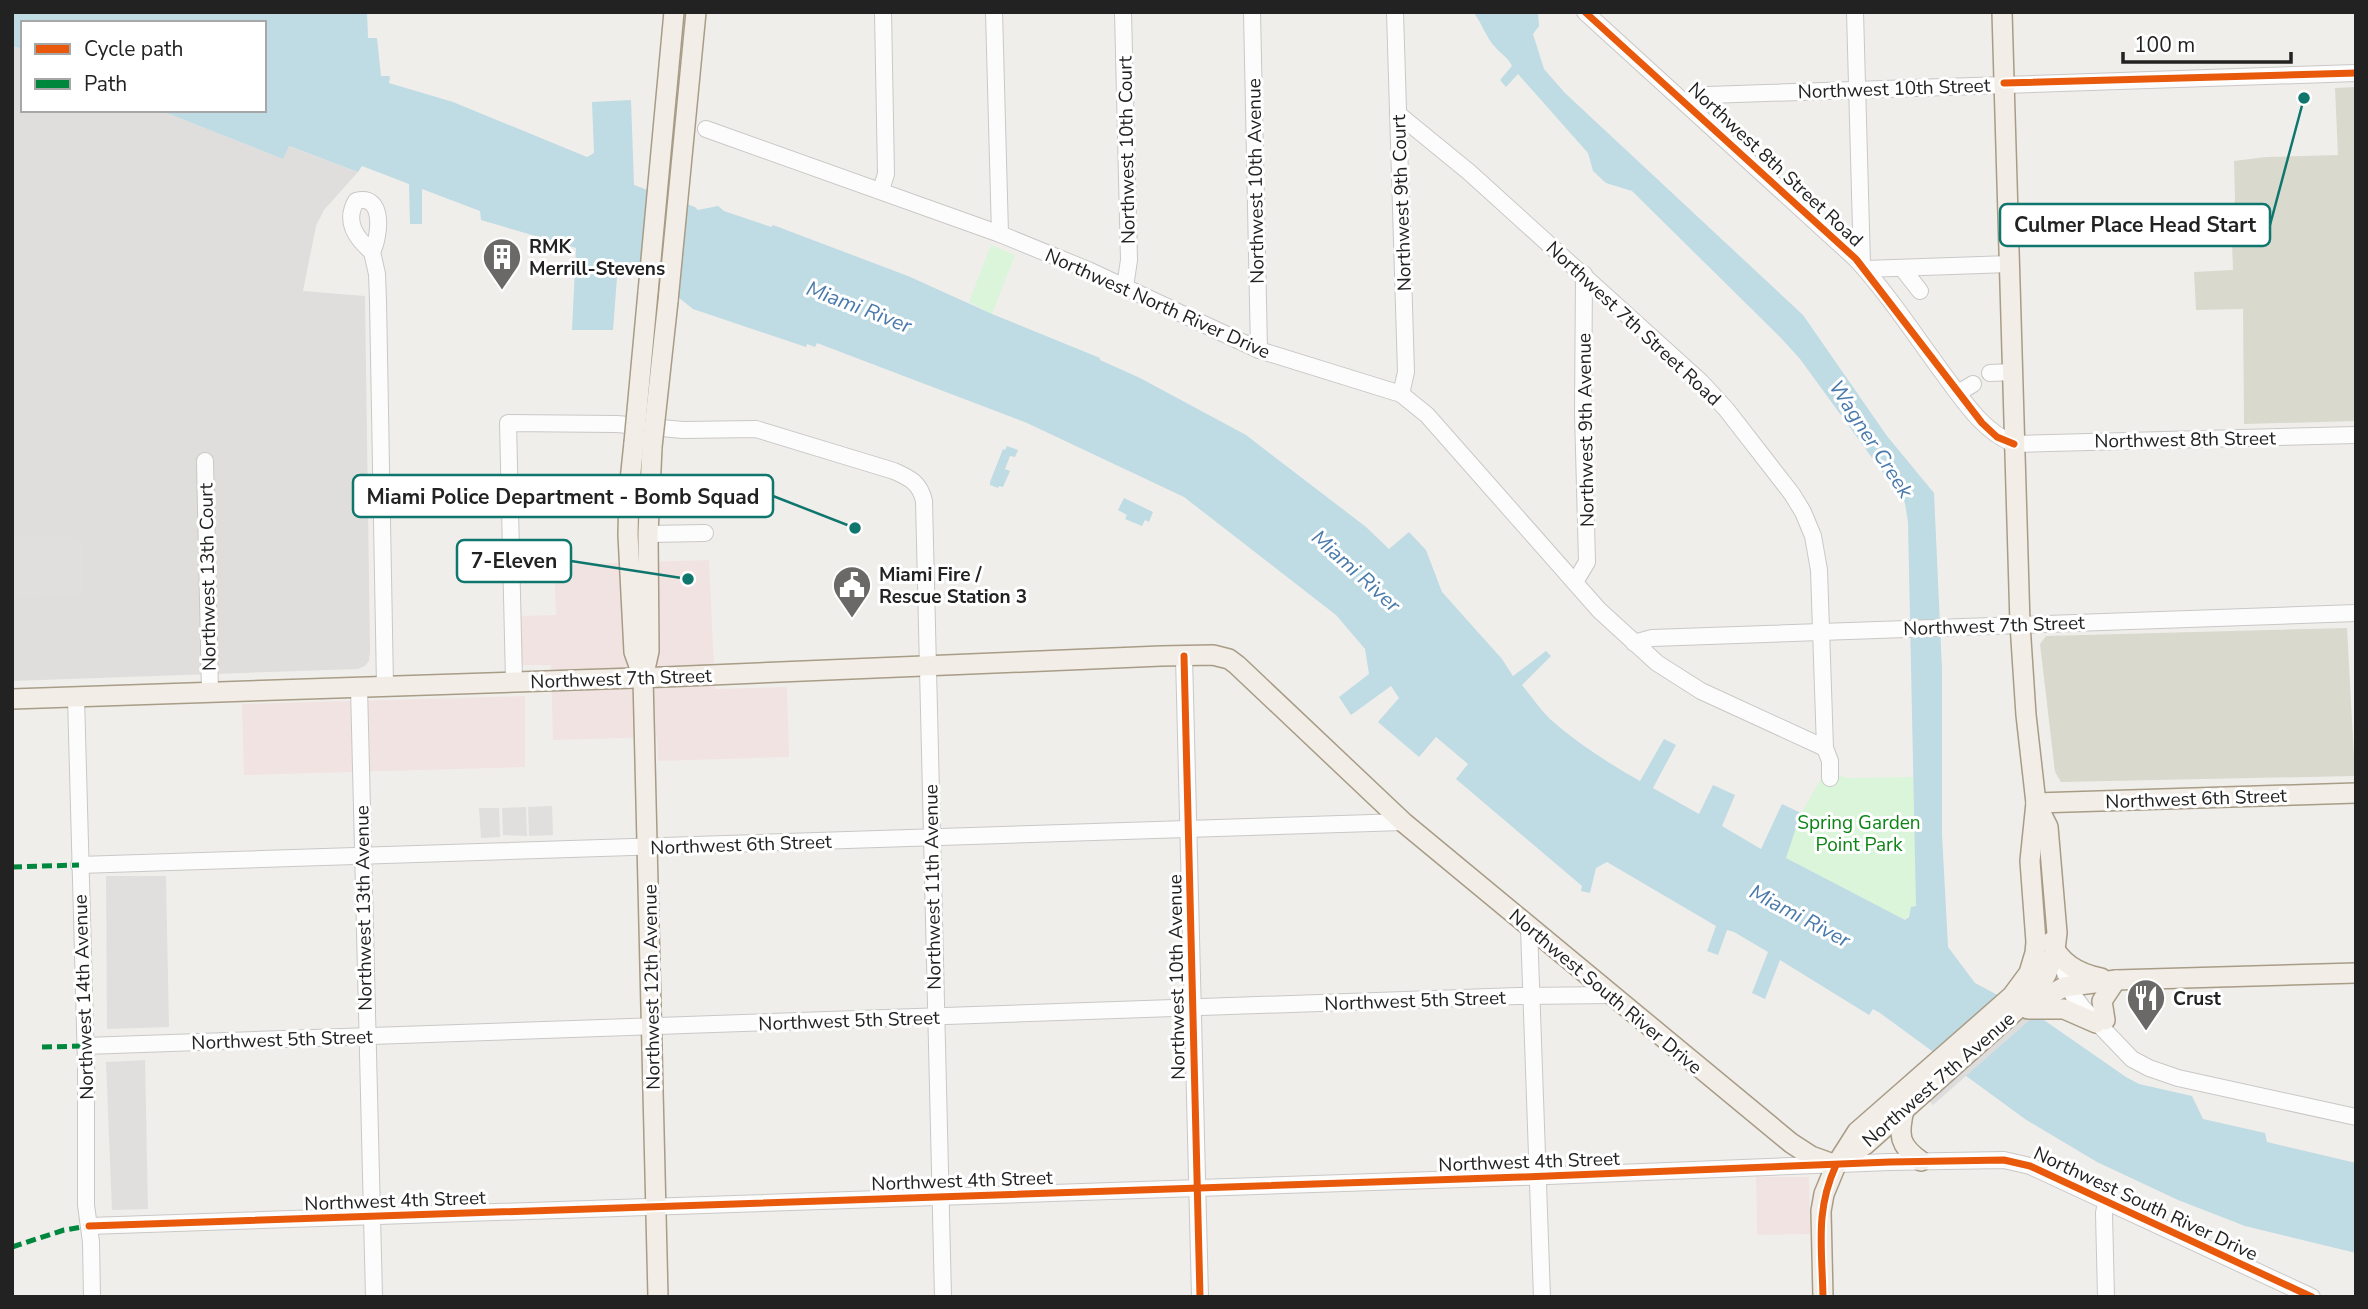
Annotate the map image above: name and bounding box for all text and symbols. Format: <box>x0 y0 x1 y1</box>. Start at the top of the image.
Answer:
legend <box>21 21 266 112</box>
scale bar <box>2123 21 2291 65</box>
text: 100 m <box>2134 31 2195 59</box>
text: Cycle path <box>84 35 183 63</box>
street label: Northwest 10th Court <box>1112 55 1142 244</box>
text: Path <box>84 70 127 98</box>
street label: Northwest 10th Street <box>1797 73 1991 105</box>
street label: Northwest 8th Street Road <box>1682 77 1868 253</box>
street label: Northwest 10th Avenue <box>1241 78 1271 284</box>
street label: Northwest 9th Court <box>1386 114 1418 292</box>
callout: Culmer Place Head Start <box>2000 204 2270 246</box>
text: Culmer Place Head Start <box>2014 211 2257 239</box>
place label: RMK Merrill-Stevens <box>529 234 665 282</box>
building icon: RMK Merrill-Stevens <box>481 236 523 291</box>
street label: Northwest 7th Street Road <box>1540 236 1726 412</box>
street label: Northwest North River Drive <box>1041 242 1274 365</box>
water label: Miami River <box>802 274 916 340</box>
street label: Northwest 9th Avenue <box>1571 333 1601 527</box>
water label: Wagner Creek <box>1822 374 1920 504</box>
street label: Northwest 8th Street <box>2094 425 2276 455</box>
callout: Miami Police Department - Bomb Squad <box>353 475 773 517</box>
street label: Northwest 13th Court <box>193 482 223 671</box>
text: Miami Police Department - Bomb Squad <box>367 483 759 511</box>
water label: Miami River <box>1306 524 1407 619</box>
callout: 7-Eleven <box>457 540 571 582</box>
text: 7-Eleven <box>471 547 557 575</box>
place label: Miami Fire / Rescue Station 3 <box>879 562 1027 610</box>
public building icon: Miami Fire / Rescue Station 3 <box>831 564 873 619</box>
street label: Northwest 7th Street <box>1903 610 2085 642</box>
street label: Northwest 7th Street <box>530 663 712 695</box>
street label: Northwest 6th Street <box>2105 783 2287 815</box>
street label: Northwest 11th Avenue <box>918 784 948 990</box>
street label: Northwest 13th Avenue <box>349 805 379 1011</box>
park label: Spring Garden Point Park <box>1797 810 1921 858</box>
street label: Northwest 6th Street <box>650 829 832 861</box>
street label: Northwest 10th Avenue <box>1162 874 1192 1080</box>
water label: Miami River <box>1745 878 1856 955</box>
street label: Northwest 12th Avenue <box>637 884 667 1090</box>
street label: Northwest 14th Avenue <box>67 894 101 1100</box>
street label: Northwest South River Drive <box>1503 903 1707 1080</box>
restaurant icon: Crust <box>2125 977 2167 1032</box>
street label: Northwest 5th Street <box>1324 985 1506 1017</box>
place label: Crust <box>2173 986 2222 1012</box>
street label: Northwest 5th Street <box>758 1005 940 1037</box>
street label: Northwest 7th Avenue <box>1857 1006 2020 1153</box>
street label: Northwest 5th Street <box>191 1024 373 1056</box>
street label: Northwest South River Drive <box>2029 1140 2262 1267</box>
street label: Northwest 4th Street <box>1438 1146 1620 1178</box>
street label: Northwest 4th Street <box>871 1165 1053 1197</box>
street label: Northwest 4th Street <box>304 1185 486 1217</box>

